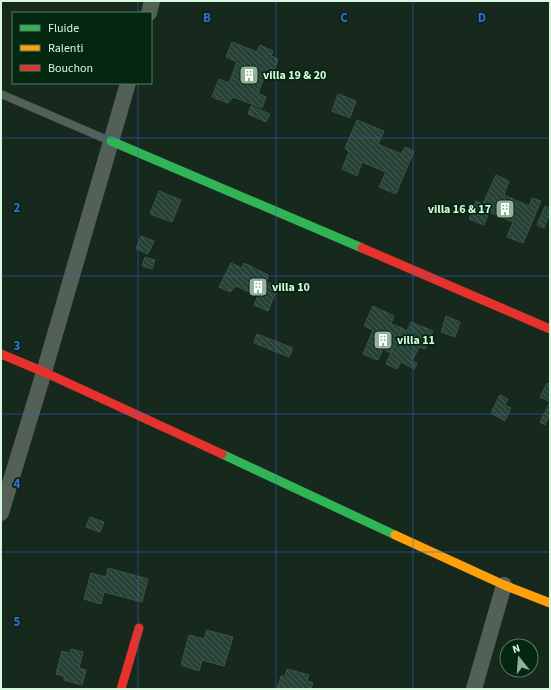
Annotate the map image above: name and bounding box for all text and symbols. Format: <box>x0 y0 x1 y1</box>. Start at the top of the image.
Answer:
text: B <box>203 9 211 27</box>
text: C <box>340 9 348 27</box>
text: D <box>478 9 486 27</box>
legend <box>12 12 152 84</box>
text: Fluide <box>48 20 79 37</box>
text: Ralenti <box>48 40 83 57</box>
text: Bouchon <box>48 60 93 77</box>
building icon: villa 19 & 20 <box>238 64 260 86</box>
place label: villa 19 & 20 <box>263 67 326 84</box>
building icon: villa 16 & 17 <box>494 198 516 220</box>
text: 2 <box>14 199 21 217</box>
place label: villa 16 & 17 <box>428 201 491 218</box>
building icon: villa 10 <box>247 276 269 298</box>
place label: villa 10 <box>272 279 310 296</box>
building icon: villa 11 <box>372 329 394 351</box>
place label: villa 11 <box>397 332 435 349</box>
text: 3 <box>14 337 21 355</box>
text: 4 <box>14 475 21 493</box>
text: 5 <box>14 613 21 631</box>
north arrow <box>499 638 539 678</box>
text: N <box>511 641 522 657</box>

